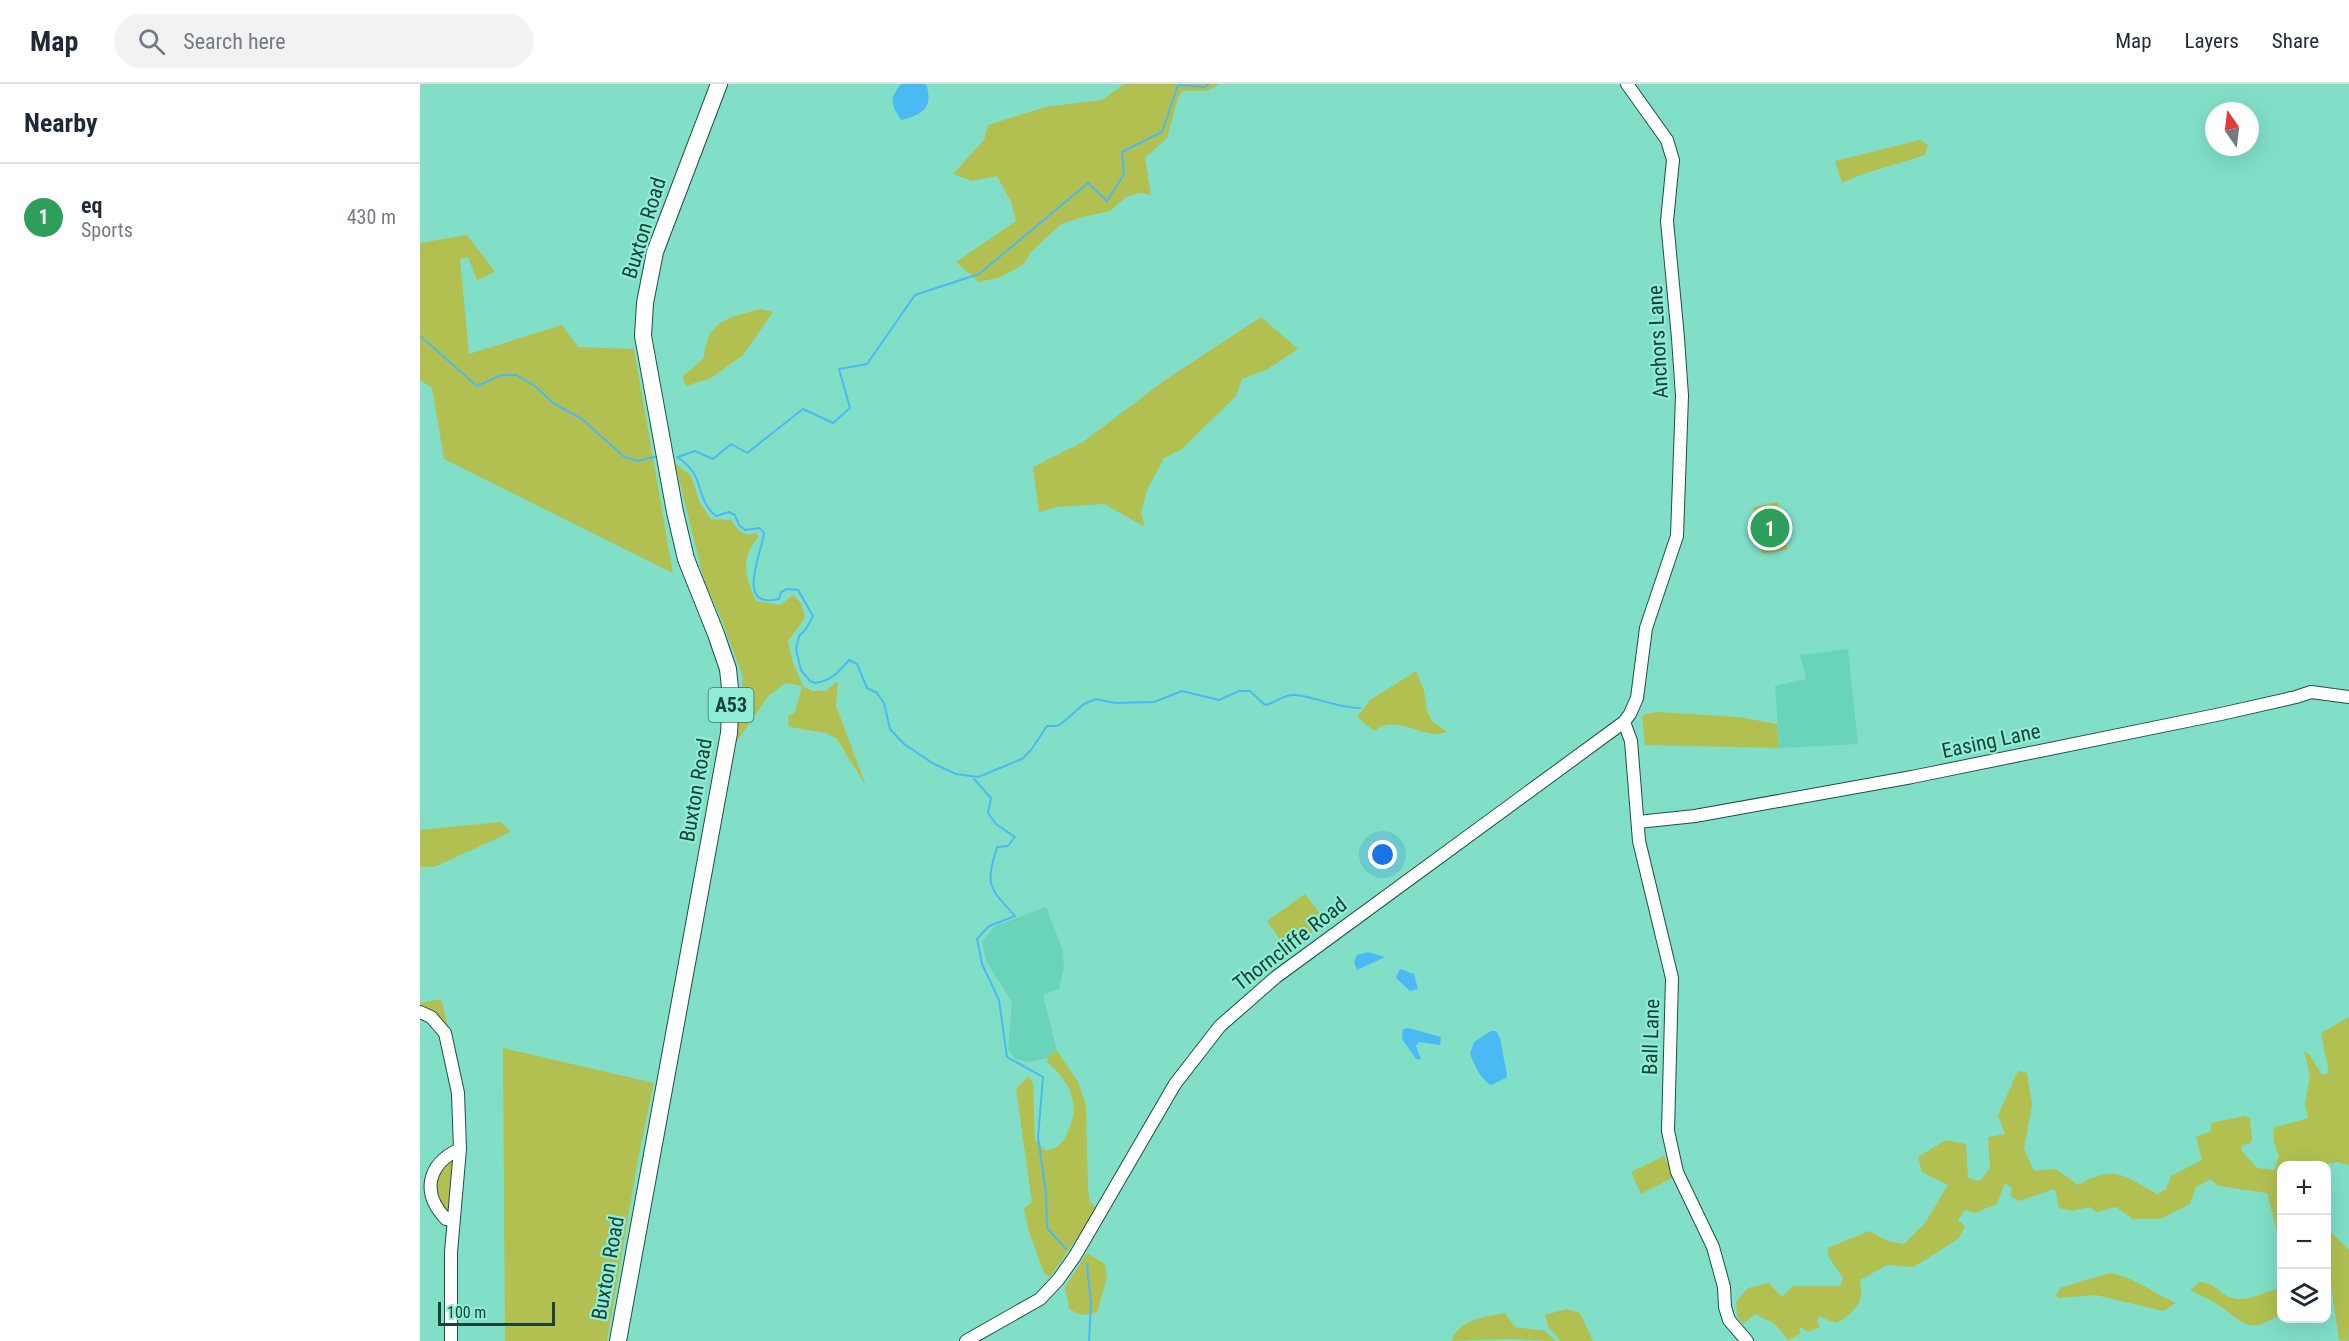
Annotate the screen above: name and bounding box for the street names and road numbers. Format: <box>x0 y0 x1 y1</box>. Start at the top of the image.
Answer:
street label: Buxton Road <box>617 175 671 281</box>
street label: Anchors Lane <box>1643 285 1673 399</box>
road number: A53 <box>708 688 754 722</box>
street label: Easing Lane <box>1939 719 2043 763</box>
street label: Buxton Road <box>675 736 717 844</box>
street label: Thorncliffe Road <box>1228 892 1352 996</box>
street label: Ball Lane <box>1638 998 1664 1075</box>
street label: Buxton Road <box>587 1214 629 1322</box>

